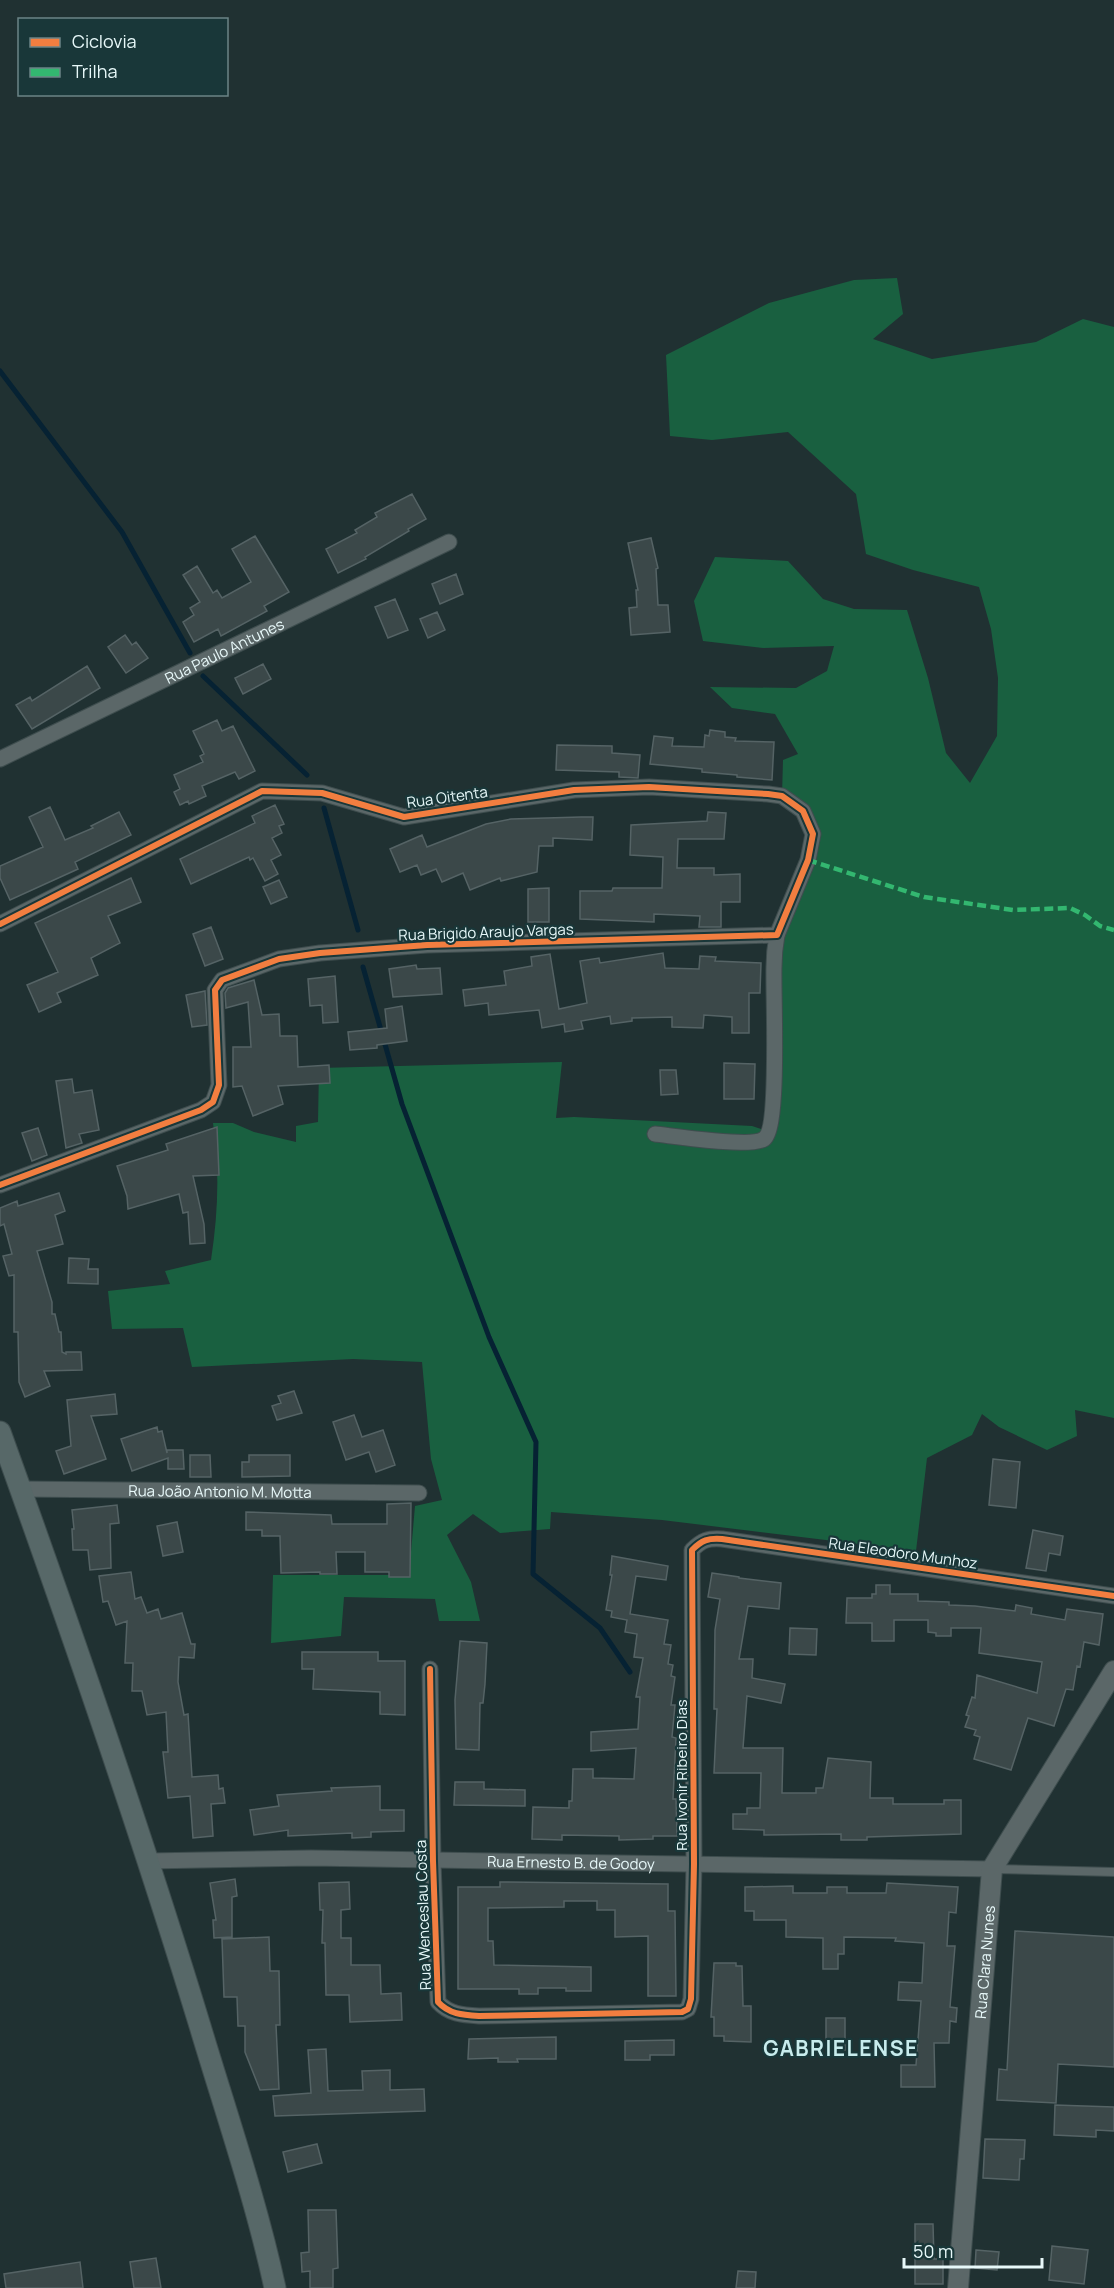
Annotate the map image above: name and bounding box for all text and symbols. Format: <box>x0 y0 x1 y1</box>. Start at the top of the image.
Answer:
legend <box>18 18 228 96</box>
text: Ciclovia <box>72 29 137 53</box>
text: Trilha <box>72 59 117 83</box>
street label: Rua Paulo Antunes <box>161 613 287 688</box>
street label: Rua Oitenta <box>405 781 489 813</box>
street label: Rua Brigido Araujo Vargas <box>398 918 574 946</box>
street label: Rua João Antonio M. Motta <box>128 1480 312 1502</box>
street label: Rua Eleodoro Munhoz <box>827 1532 979 1574</box>
street label: Rua Ivonir Ribeiro Dias <box>671 1699 692 1851</box>
street label: Rua Wenceslau Costa <box>410 1839 436 1991</box>
street label: Rua Ernesto B. de Godoy <box>487 1850 655 1874</box>
street label: Rua Clara Nunes <box>969 1905 1000 2019</box>
district label: GABRIELENSE <box>763 2034 919 2062</box>
scale bar <box>904 2231 1042 2269</box>
text: 50 m <box>913 2239 953 2263</box>

